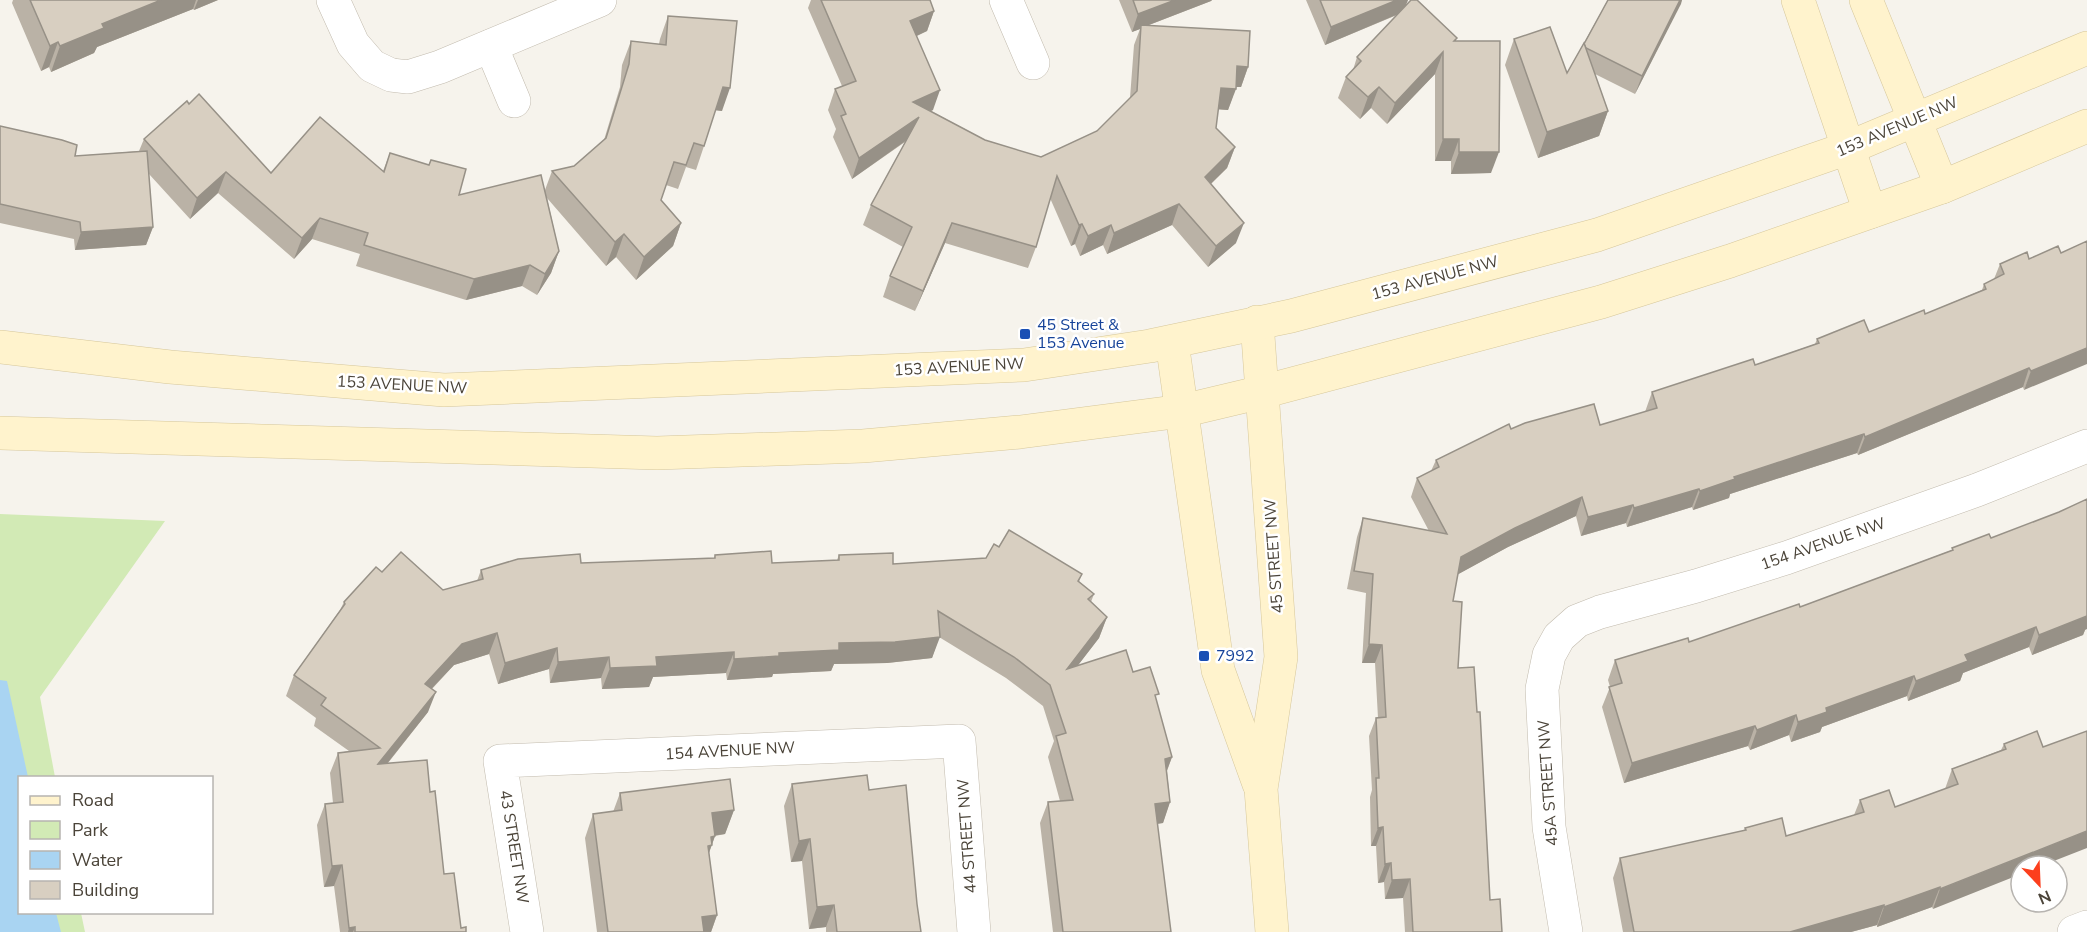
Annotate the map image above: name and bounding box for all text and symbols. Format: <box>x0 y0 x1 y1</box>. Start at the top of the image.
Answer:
street label: 153 AVENUE NW <box>1833 91 1962 163</box>
street label: 153 AVENUE NW <box>1369 250 1501 306</box>
place label: 45 Street & 153 Avenue <box>1037 314 1124 354</box>
marker: 45 Street & 153 Avenue <box>1018 327 1032 341</box>
street label: 153 AVENUE NW <box>893 353 1025 381</box>
street label: 153 AVENUE NW <box>336 371 468 399</box>
street label: 45 STREET NW <box>1259 498 1289 614</box>
street label: 154 AVENUE NW <box>1758 512 1889 576</box>
place label: 7992 <box>1216 645 1254 667</box>
marker: 7992 <box>1197 649 1211 663</box>
street label: 45A STREET NW <box>1533 719 1563 847</box>
street label: 154 AVENUE NW <box>664 737 796 765</box>
legend <box>18 776 213 914</box>
street label: 44 STREET NW <box>952 778 982 894</box>
text: Road <box>72 788 114 812</box>
street label: 43 STREET NW <box>494 789 534 906</box>
text: Park <box>72 818 109 842</box>
text: Water <box>72 848 123 872</box>
north arrow <box>2009 854 2069 914</box>
text: Building <box>72 878 139 902</box>
text: N <box>2035 884 2054 909</box>

